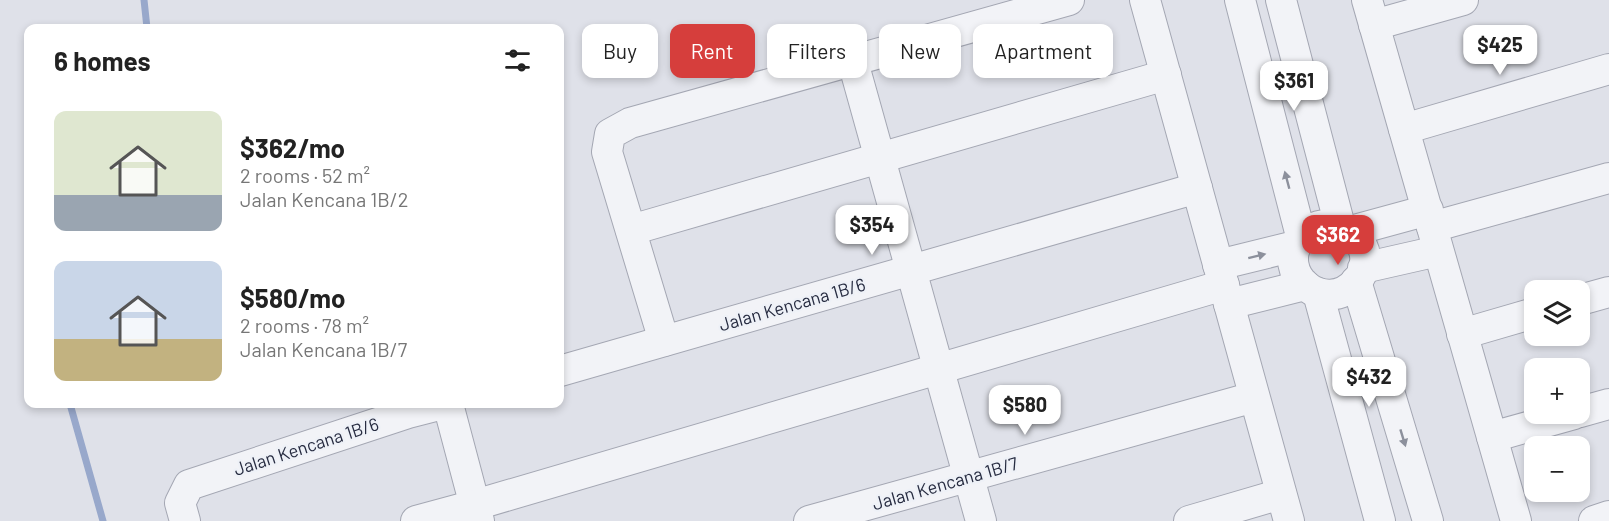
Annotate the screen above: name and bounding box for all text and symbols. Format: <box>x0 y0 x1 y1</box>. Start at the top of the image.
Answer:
chip: Buy <box>582 24 658 78</box>
chip: Rent <box>670 24 755 78</box>
chip: Filters <box>767 24 867 78</box>
chip: New <box>879 24 961 78</box>
chip: Apartment <box>973 24 1113 78</box>
pin: $425 <box>1464 25 1536 76</box>
text: $425 <box>1477 32 1523 56</box>
icon: filters <box>501 44 534 77</box>
text: 6 homes <box>54 45 151 76</box>
pin: $361 <box>1258 61 1330 112</box>
text: $361 <box>1274 68 1314 92</box>
text: $362/mo <box>240 132 345 163</box>
icon: home <box>102 135 174 207</box>
text: 2 rooms · 52 m² <box>240 163 370 187</box>
one-way arrow <box>1281 170 1291 189</box>
text: Jalan Kencana 1B/2 <box>240 187 408 211</box>
pin: $354 <box>836 205 908 256</box>
text: $354 <box>849 212 895 236</box>
pin: $362 <box>1302 215 1374 266</box>
text: $362 <box>1316 222 1360 246</box>
one-way arrow <box>1248 250 1266 260</box>
street label: Jalan Kencana 1B/6 <box>716 273 868 335</box>
map controls <box>1524 280 1590 502</box>
button: layers <box>1524 280 1590 346</box>
text: $580/mo <box>240 282 345 313</box>
icon: home <box>102 285 174 357</box>
text: 2 rooms · 78 m² <box>240 313 369 337</box>
text: Jalan Kencana 1B/7 <box>240 337 407 361</box>
pin: $432 <box>1333 357 1405 408</box>
button: + <box>1524 358 1590 424</box>
text: $432 <box>1346 364 1392 388</box>
pin: $580 <box>989 385 1061 436</box>
text: $580 <box>1003 392 1047 416</box>
street label: Jalan Kencana 1B/6 <box>231 412 381 480</box>
one-way arrow <box>1399 429 1408 447</box>
button: − <box>1524 436 1590 502</box>
street label: Jalan Kencana 1B/7 <box>870 452 1021 514</box>

